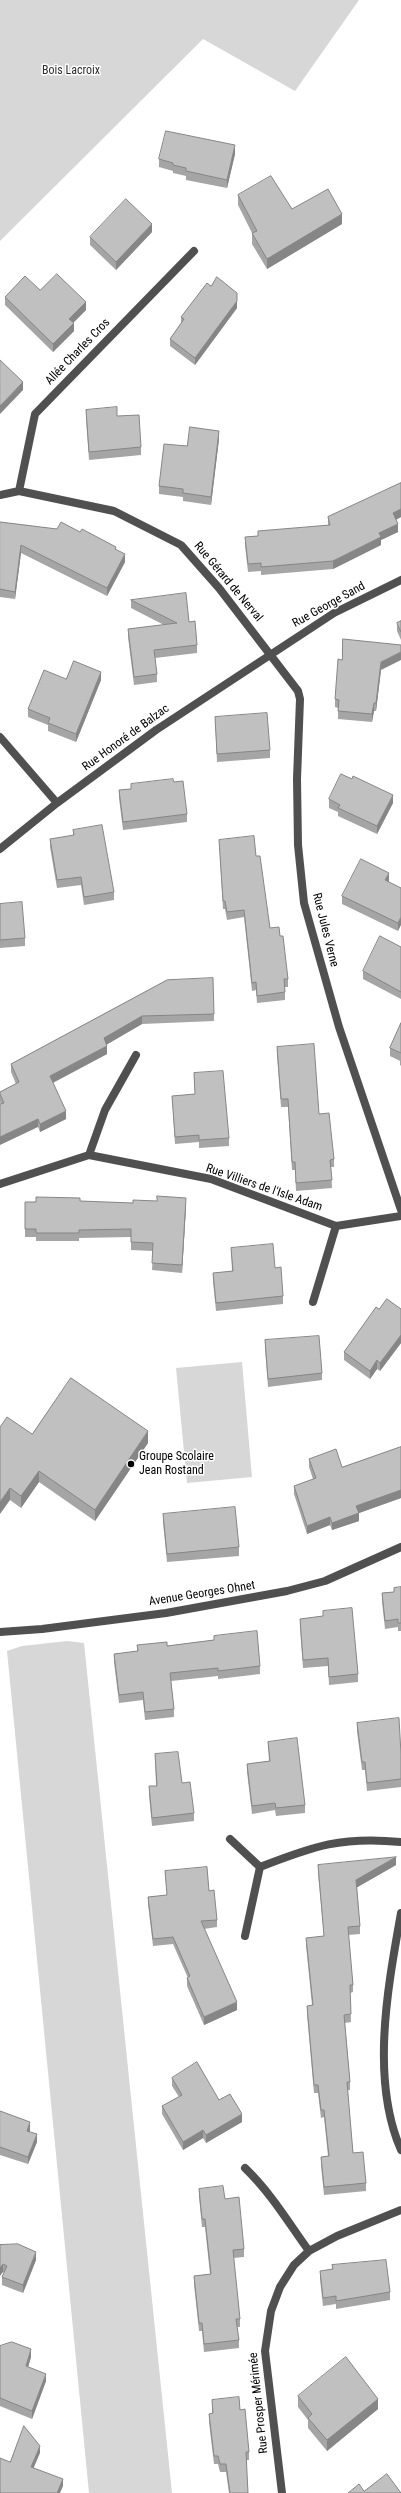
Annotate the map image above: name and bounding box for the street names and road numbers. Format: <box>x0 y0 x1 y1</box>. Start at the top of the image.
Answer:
street label: Allée Charles Cros <box>43 316 113 388</box>
street label: Rue Gérard de Nerval <box>191 539 265 625</box>
street label: Rue George Sand <box>290 579 368 631</box>
street label: Rue Honoré de Balzac <box>80 702 172 774</box>
street label: Rue Jules Verne <box>309 891 341 969</box>
street label: Rue Villiers de l'Isle Adam <box>204 1161 324 1215</box>
street label: Avenue Georges Ohnet <box>148 1578 256 1610</box>
street label: Rue Prosper Mérimée <box>247 2352 271 2454</box>

